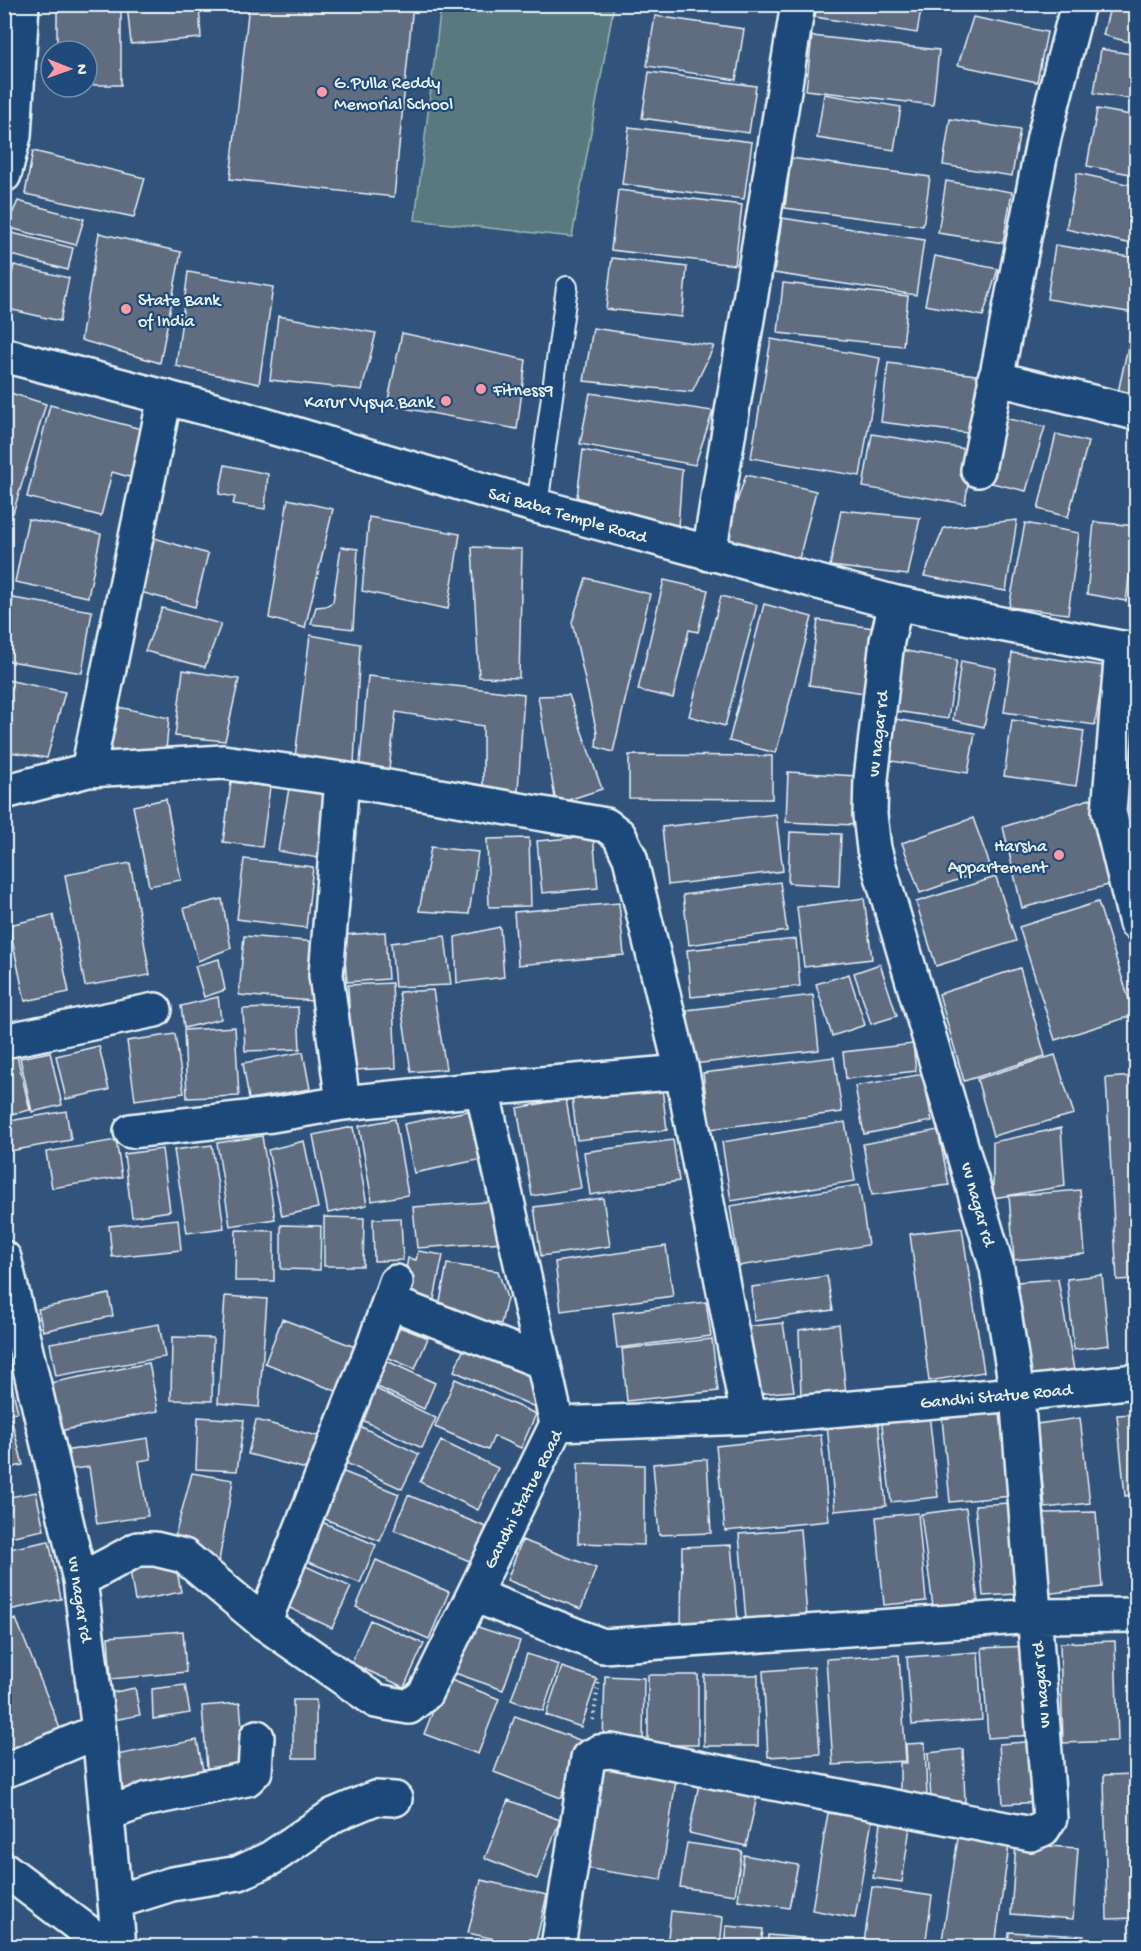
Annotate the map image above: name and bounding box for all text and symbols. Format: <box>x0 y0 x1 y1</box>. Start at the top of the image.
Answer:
north arrow <box>39 39 99 99</box>
text: N <box>71 64 90 75</box>
place label: G.Pulla Reddy Memorial School <box>334 74 453 116</box>
marker: G.Pulla Reddy Memorial School <box>315 85 329 99</box>
place label: State Bank of India <box>138 291 222 333</box>
marker: State Bank of India <box>119 302 133 316</box>
place label: Fitness9 <box>492 381 554 402</box>
marker: Fitness9 <box>474 382 488 396</box>
place label: Karur Vysya Bank <box>304 393 436 414</box>
marker: Karur Vysya Bank <box>439 394 453 408</box>
street label: Sai Baba Temple Road <box>486 484 650 550</box>
street label: vv nagar rd <box>865 689 895 778</box>
place label: Harsha Appartement <box>948 837 1049 879</box>
marker: Harsha Appartement <box>1052 848 1066 862</box>
street label: vv nagar rd <box>955 1160 999 1251</box>
street label: Gandhi Statue Road <box>919 1380 1075 1415</box>
street label: Gandhi Statue Road <box>480 1426 569 1573</box>
street label: vv nagar rd <box>61 1555 96 1645</box>
street label: vv nagar rd <box>1028 1639 1057 1729</box>

